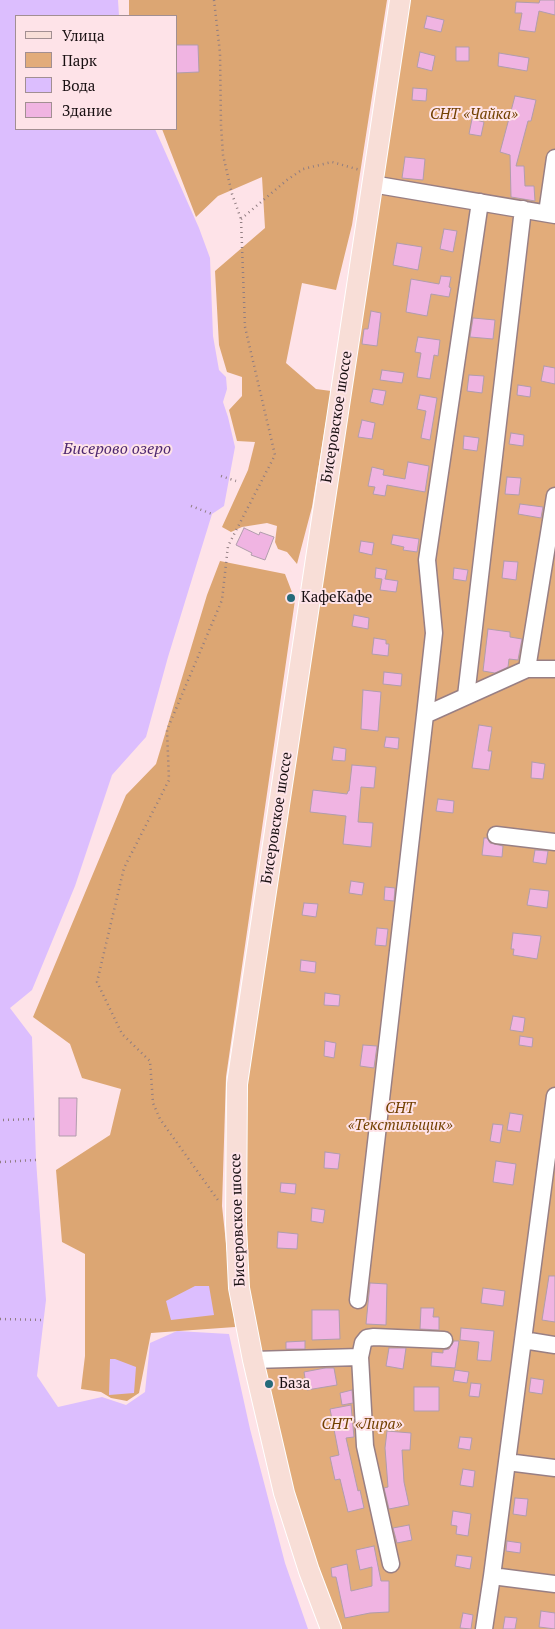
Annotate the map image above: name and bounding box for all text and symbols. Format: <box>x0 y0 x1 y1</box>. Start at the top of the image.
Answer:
legend <box>15 15 178 130</box>
text: Улица <box>62 25 105 45</box>
text: Парк <box>62 50 97 70</box>
text: Вода <box>62 75 95 95</box>
text: Здание <box>62 100 112 120</box>
park label: СНТ «Чайка» <box>430 106 518 124</box>
street label: Бисеровское шоссе <box>318 350 356 484</box>
water label: Бисерово озеро <box>63 439 171 459</box>
place label: КафеКафе <box>301 589 372 607</box>
marker: КафеКафе <box>285 592 297 604</box>
street label: Бисеровское шоссе <box>258 751 296 885</box>
park label: СНТ «Текстильщик» <box>347 1100 453 1135</box>
street label: Бисеровское шоссе <box>227 1153 249 1287</box>
place label: База <box>279 1375 310 1393</box>
marker: База <box>263 1378 275 1390</box>
park label: СНТ «Лира» <box>322 1416 402 1434</box>

